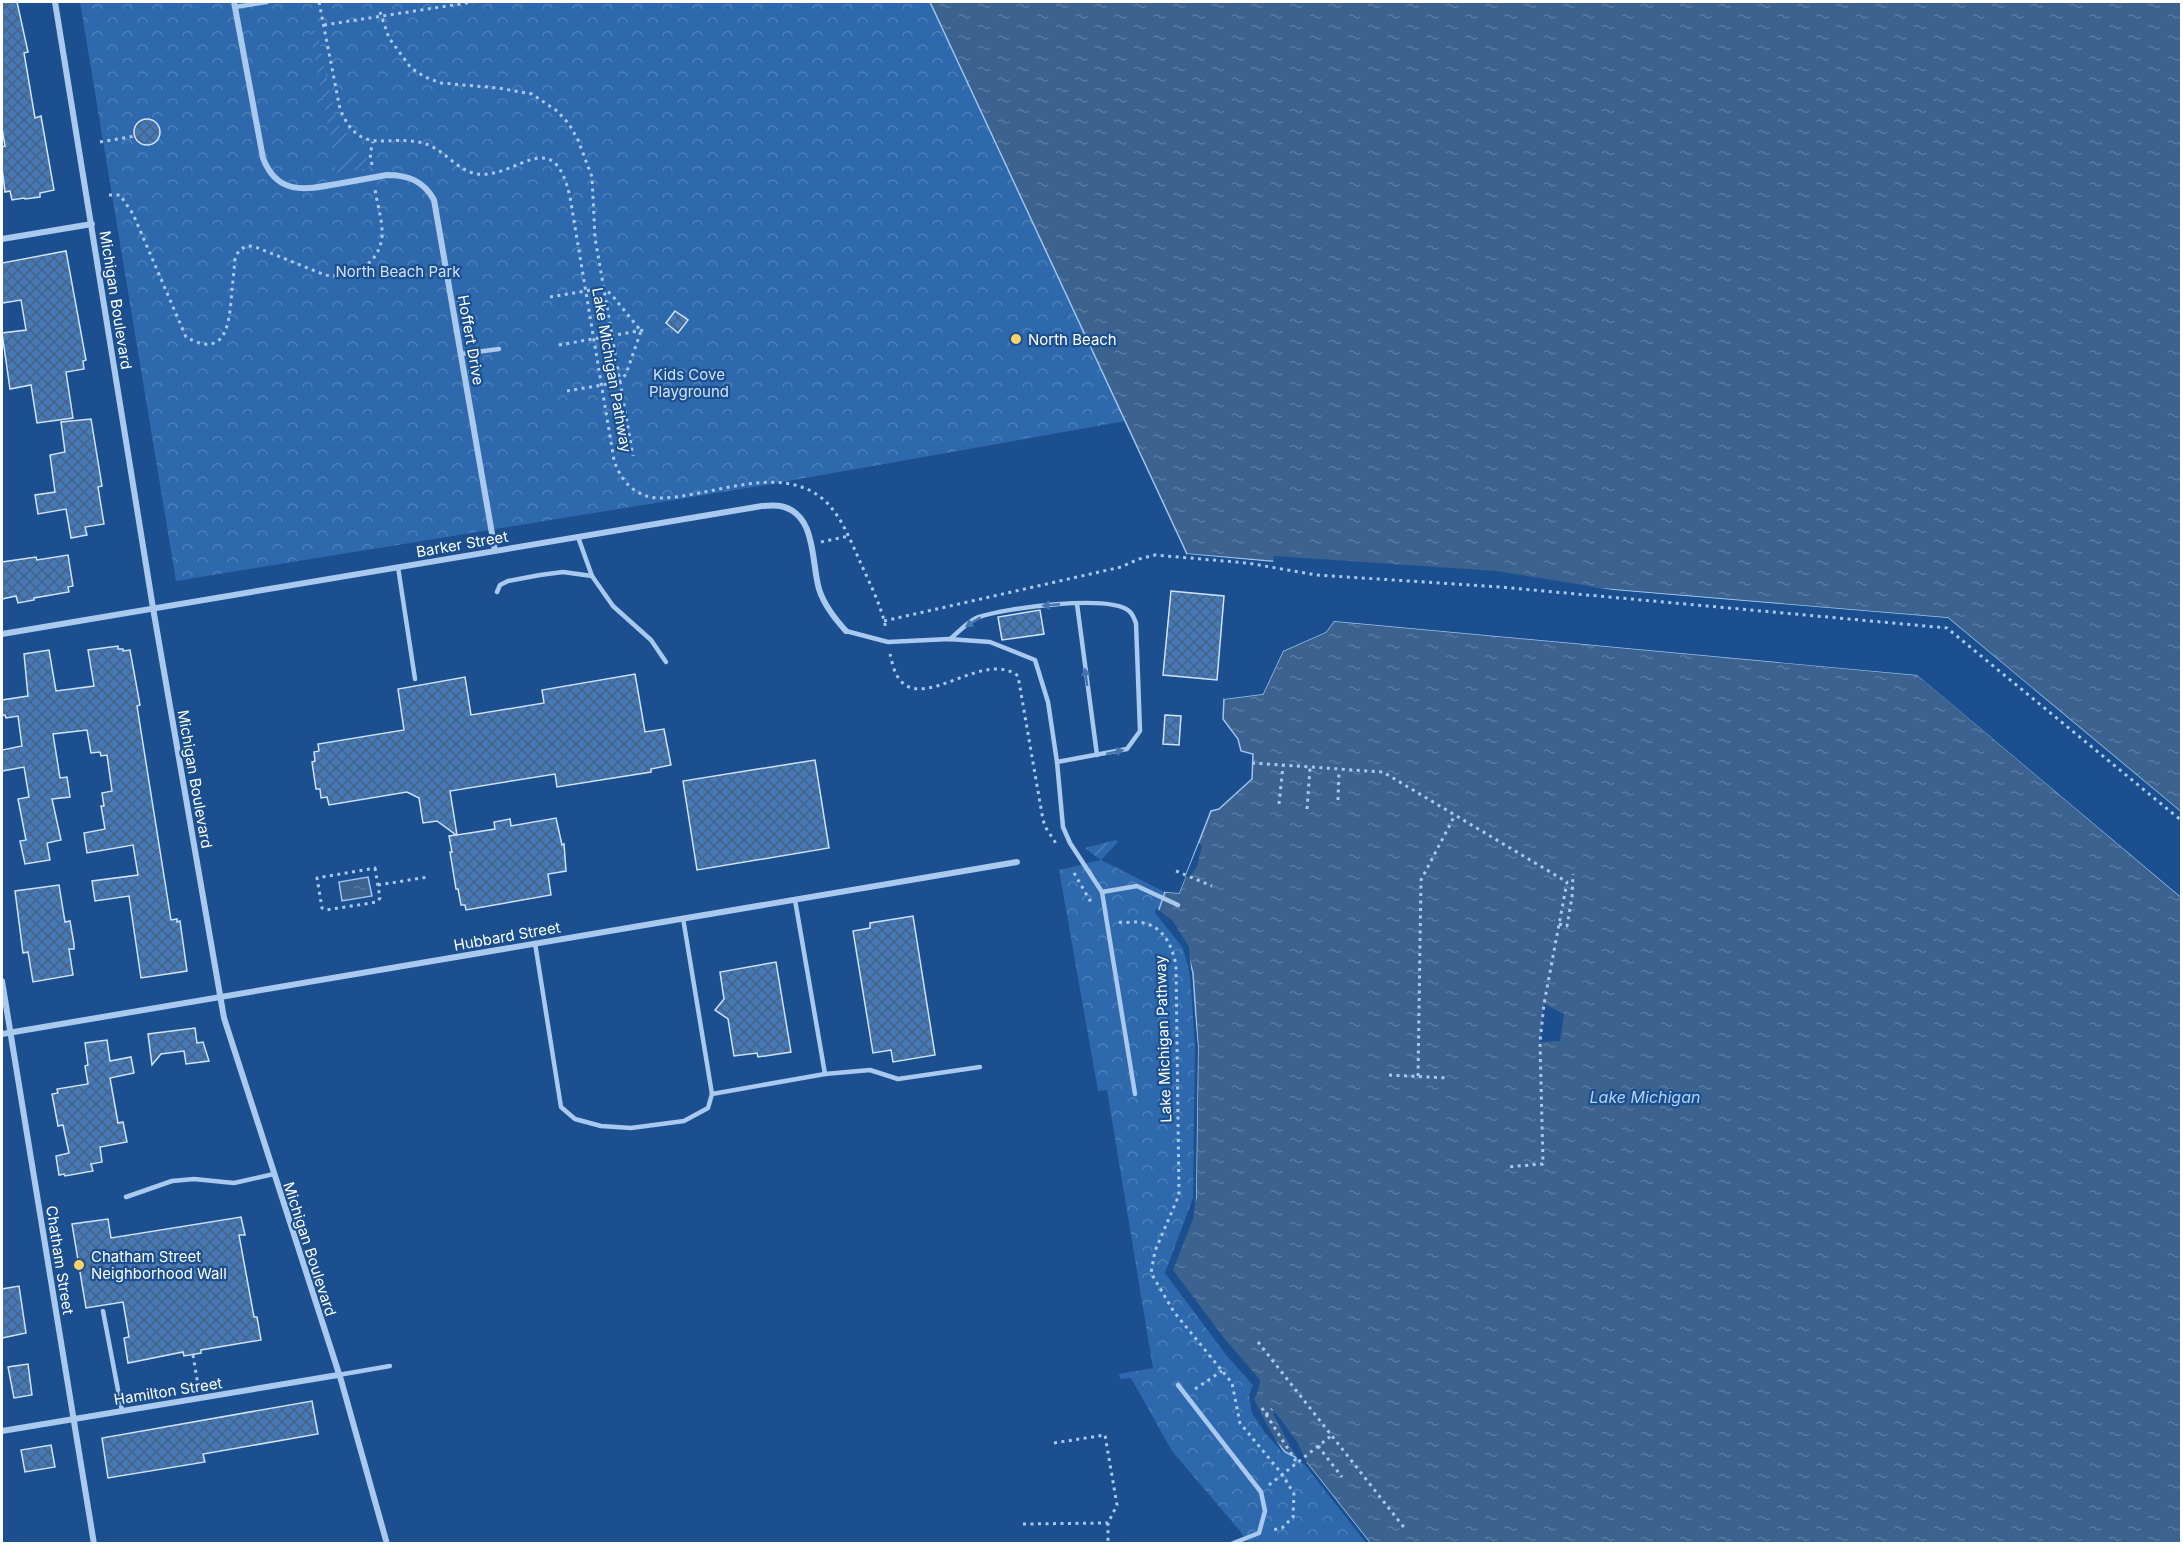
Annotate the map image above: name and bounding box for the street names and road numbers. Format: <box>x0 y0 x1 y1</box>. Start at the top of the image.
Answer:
street label: Michigan Boulevard <box>96 229 136 371</box>
street label: Lake Michigan Pathway <box>588 286 636 455</box>
street label: Hoffert Drive <box>454 293 488 387</box>
street label: Barker Street <box>415 527 510 561</box>
street label: Michigan Boulevard <box>173 708 217 850</box>
street label: Hubbard Street <box>452 917 562 955</box>
street label: Lake Michigan Pathway <box>1151 954 1175 1123</box>
street label: Michigan Boulevard <box>279 1179 341 1319</box>
street label: Chatham Street <box>42 1204 78 1316</box>
street label: Hamilton Street <box>113 1373 224 1409</box>

